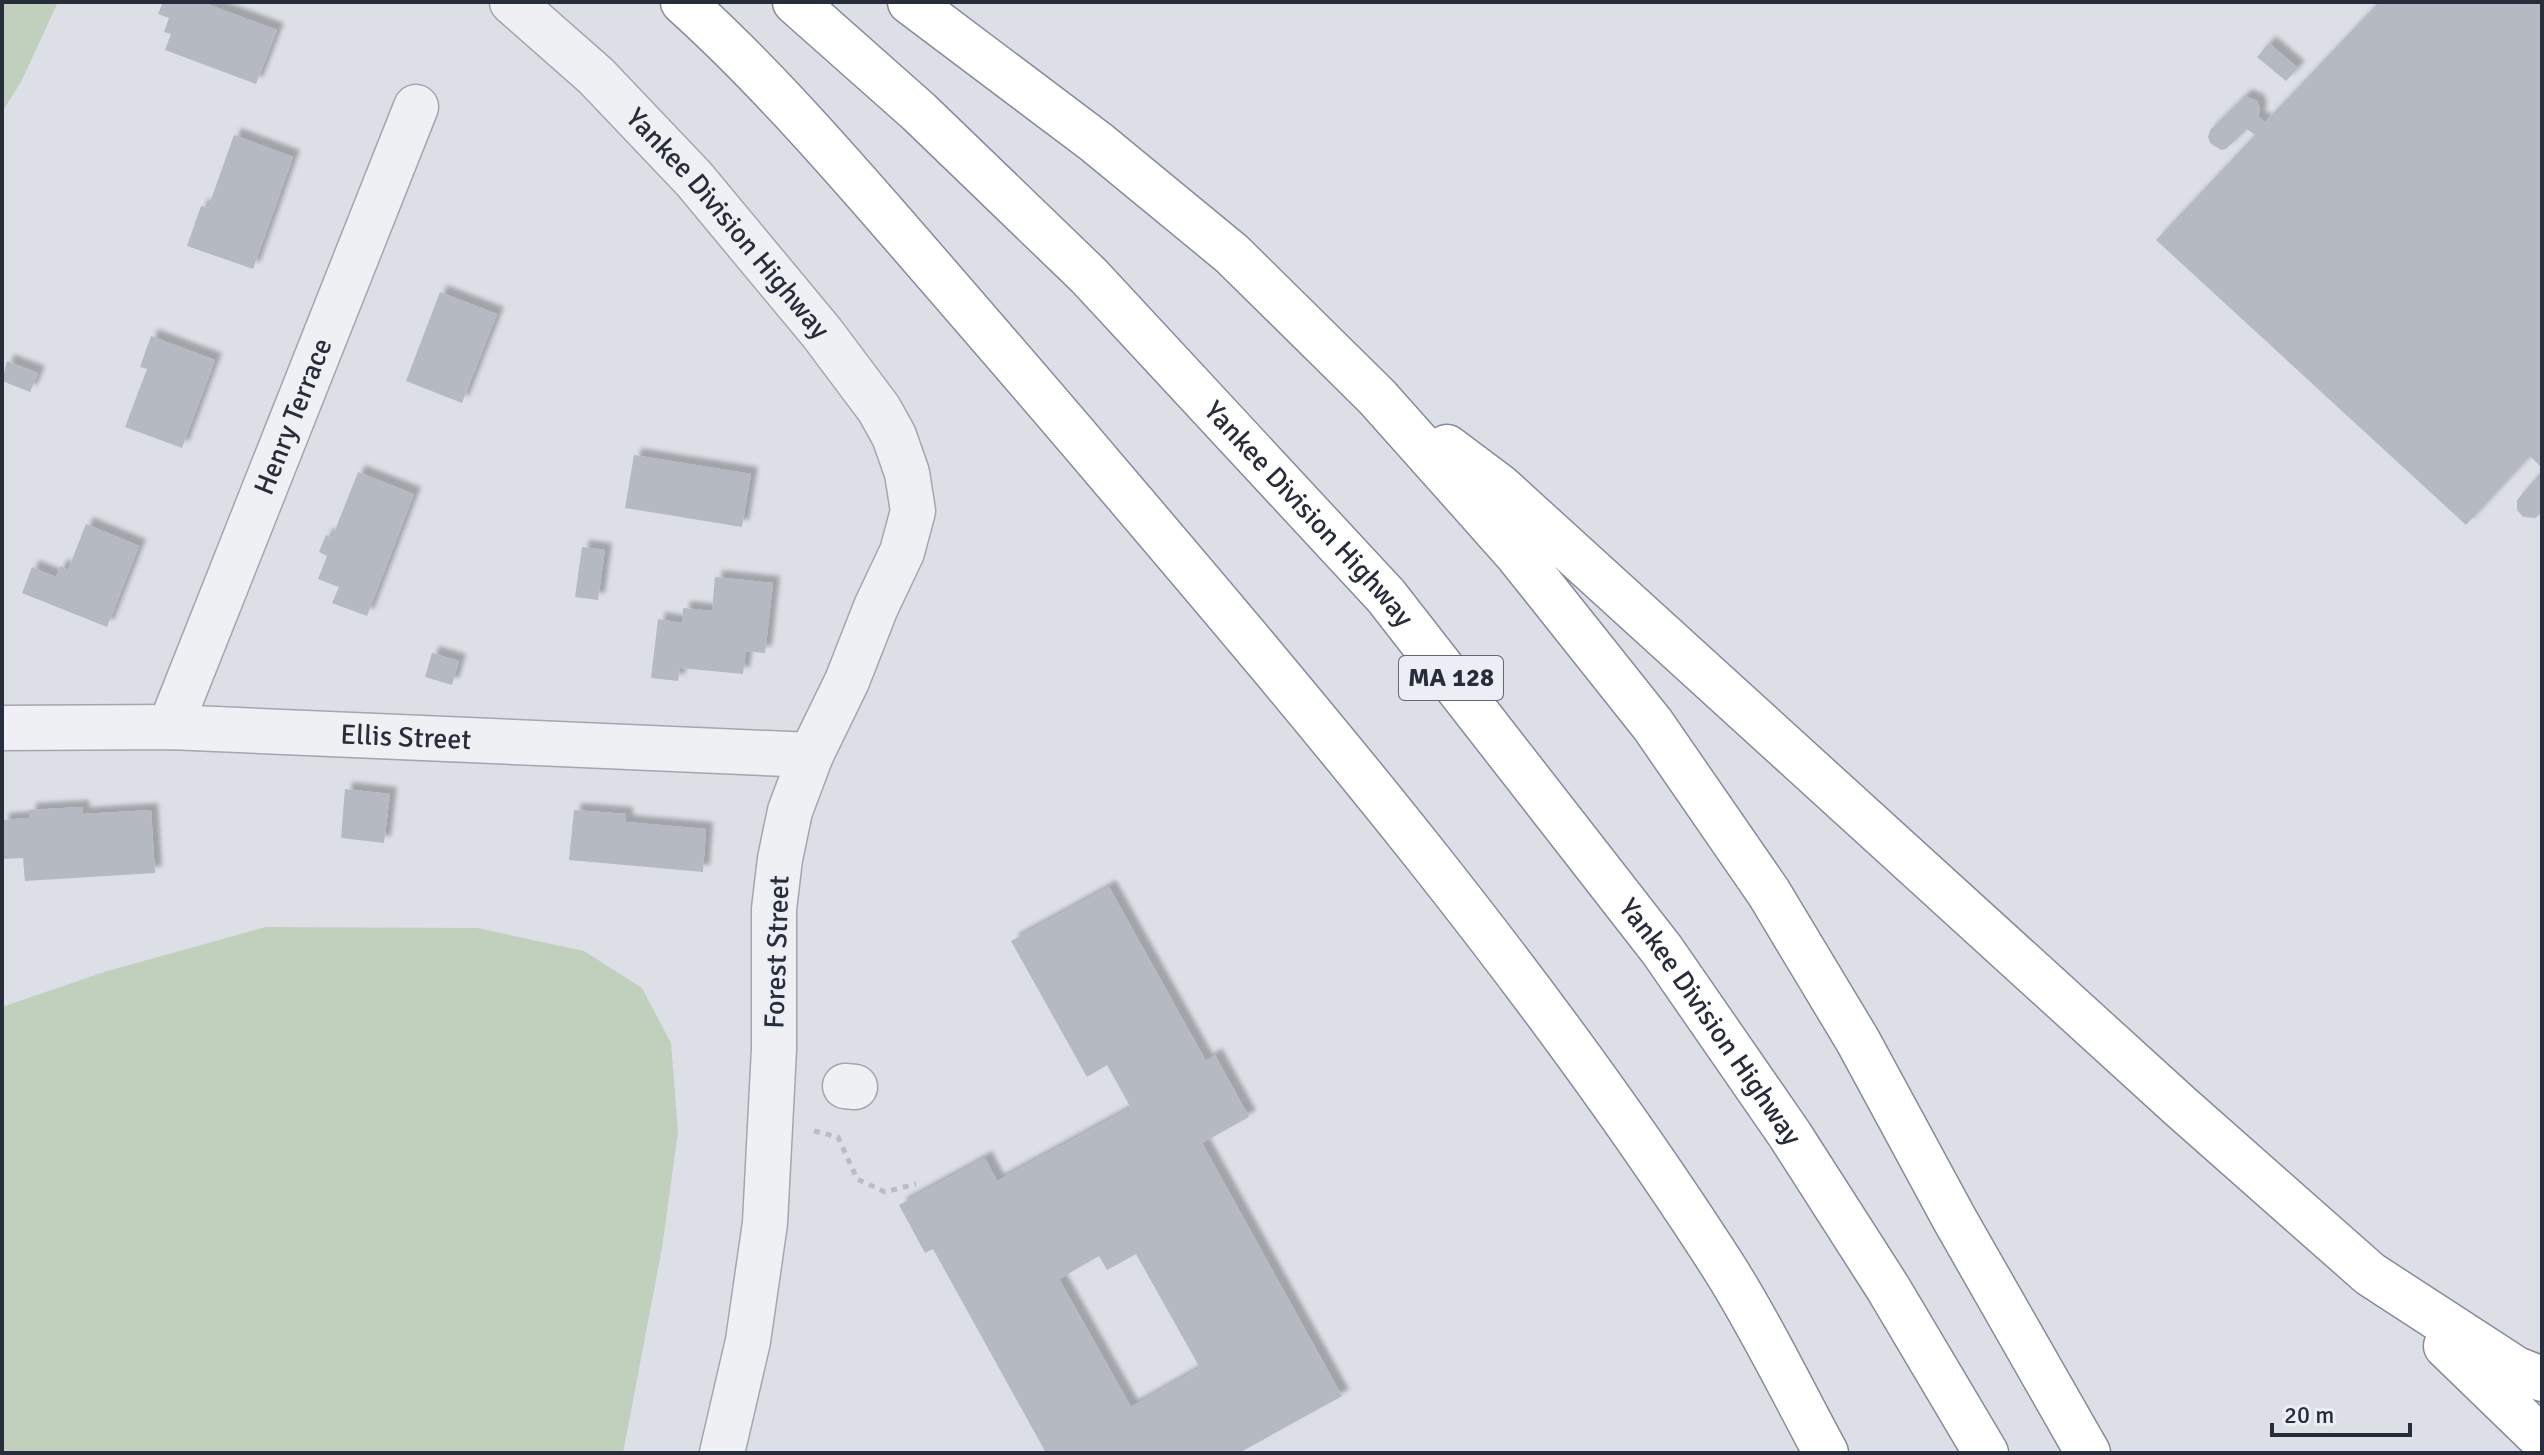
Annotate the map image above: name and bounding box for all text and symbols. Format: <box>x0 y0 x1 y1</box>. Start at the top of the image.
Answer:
street label: Yankee Division Highway <box>619 101 837 346</box>
street label: Henry Terrace <box>247 333 340 500</box>
street label: Yankee Division Highway <box>1197 394 1421 634</box>
road number: MA 128 <box>1399 656 1503 700</box>
street label: Ellis Street <box>340 717 472 757</box>
street label: Forest Street <box>757 875 797 1029</box>
street label: Yankee Division Highway <box>1611 892 1809 1152</box>
scale bar <box>2272 1387 2410 1437</box>
text: 20 m <box>2284 1400 2334 1430</box>

